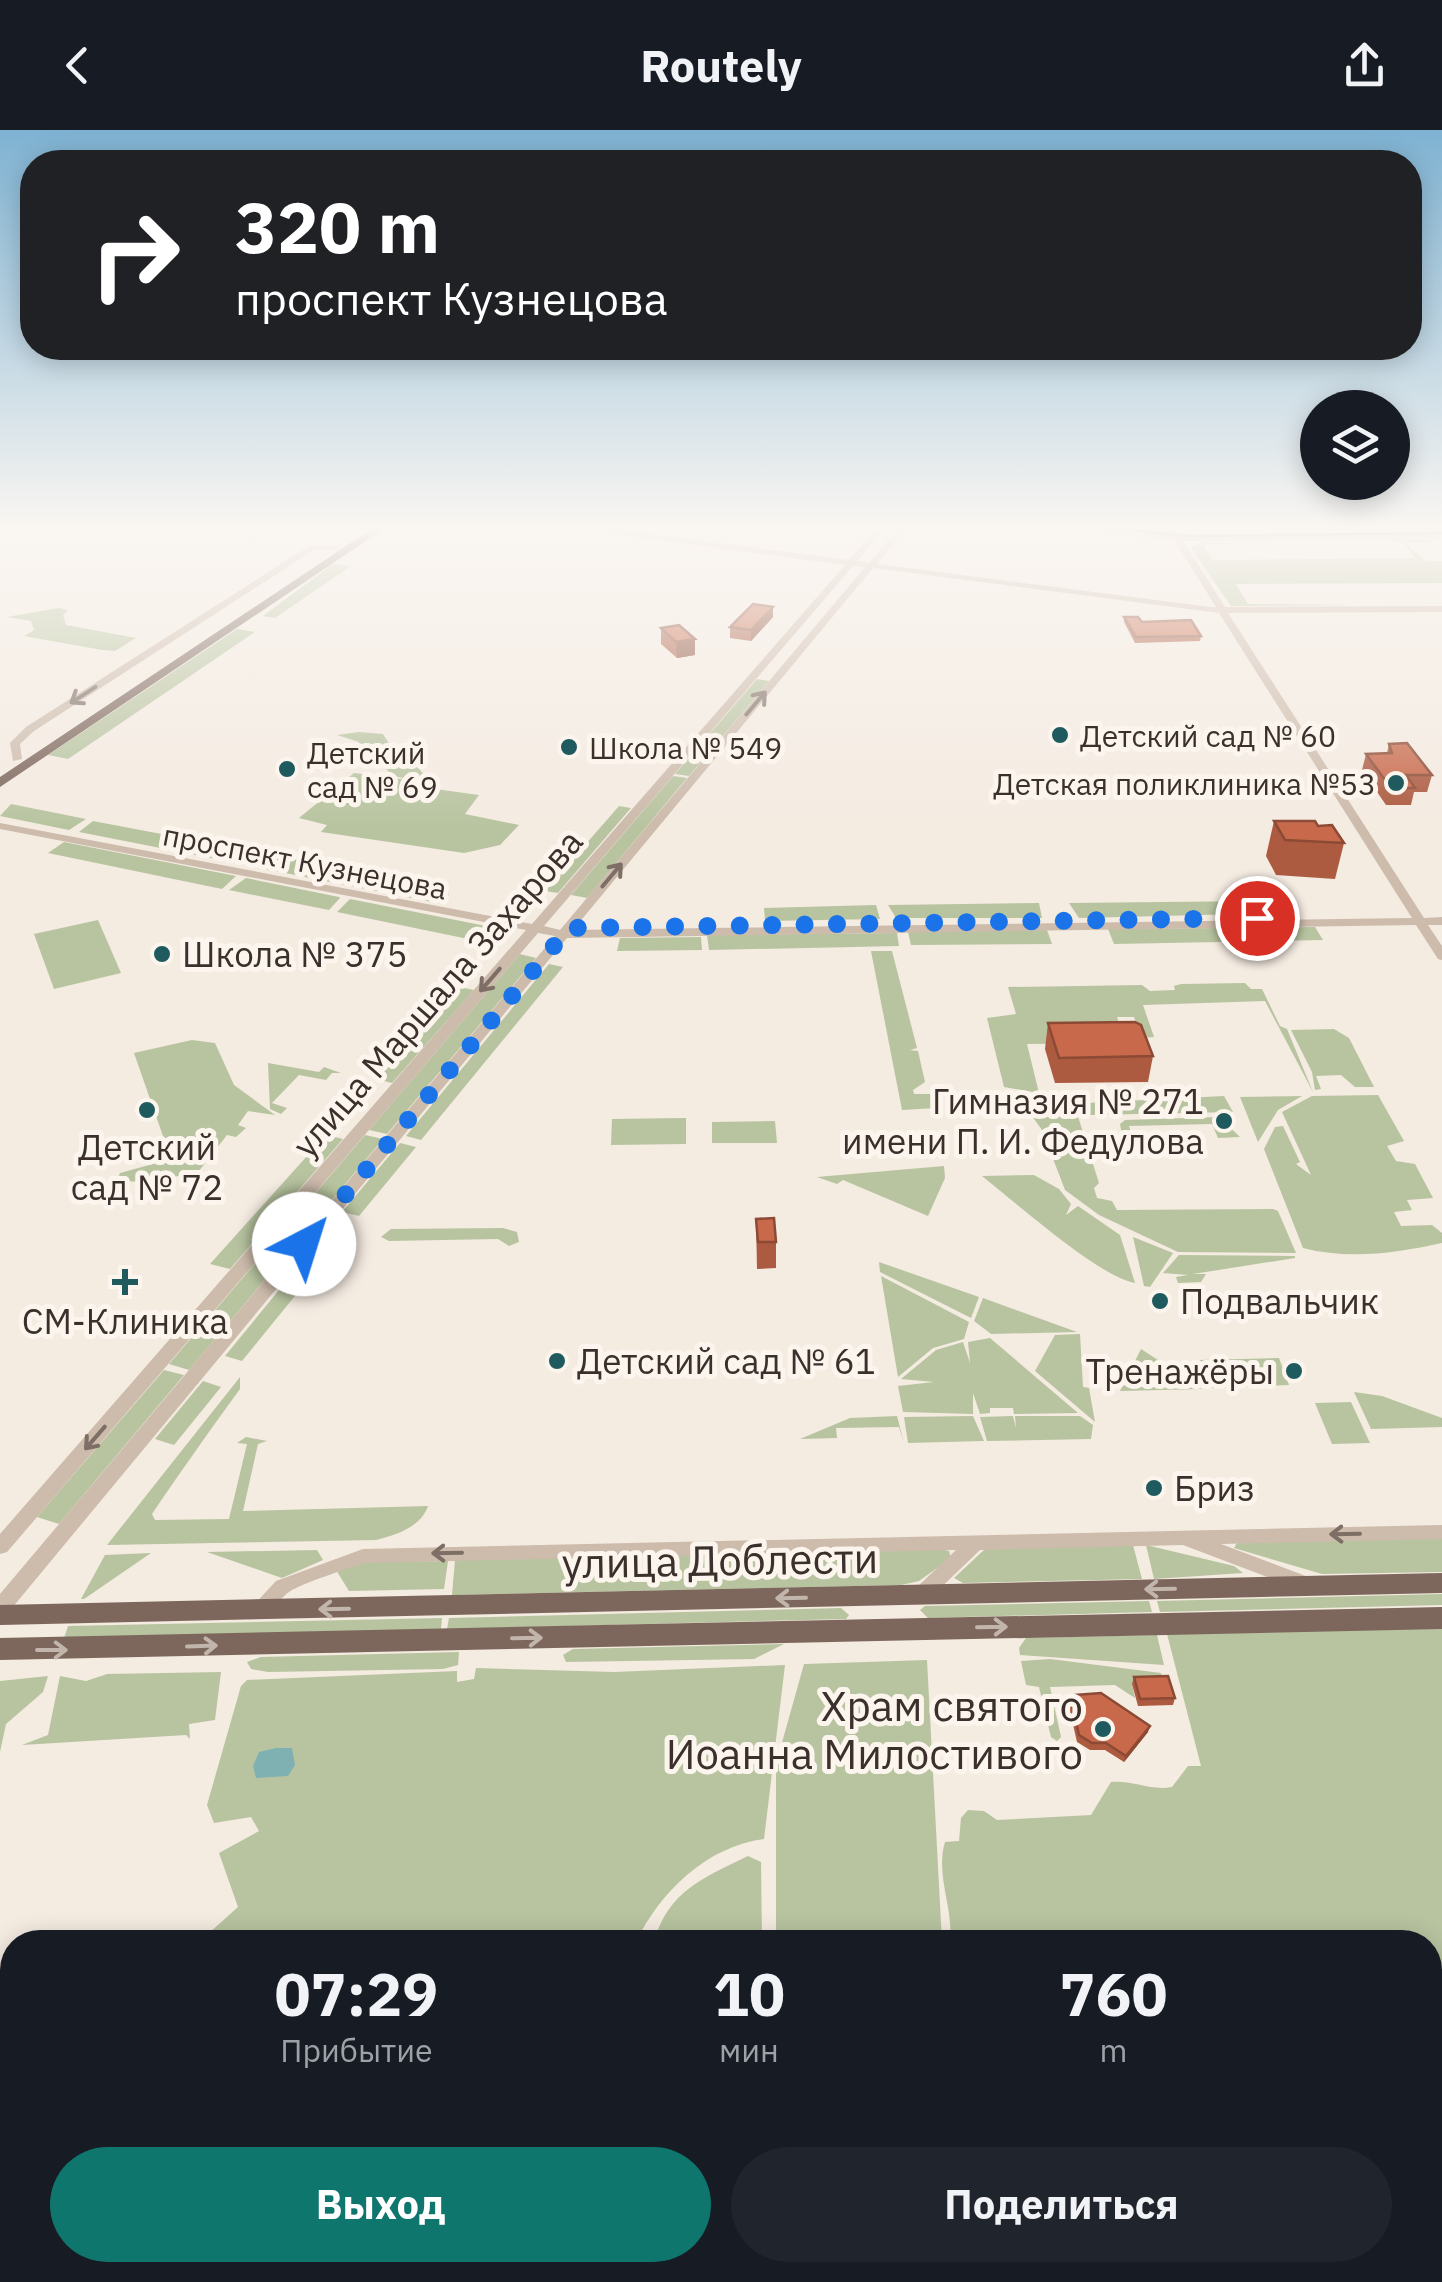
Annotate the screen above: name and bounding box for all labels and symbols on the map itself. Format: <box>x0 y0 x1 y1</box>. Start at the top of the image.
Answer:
one-way arrow <box>69 685 98 706</box>
one-way arrow <box>745 691 767 717</box>
place label: Детский сад № 60 <box>1080 716 1336 755</box>
marker: Детский сад № 60 <box>1049 724 1071 746</box>
place label: Школа № 549 <box>589 728 782 767</box>
place label: Детский сад № 69 <box>307 733 438 806</box>
marker: Школа № 549 <box>558 736 580 758</box>
marker: Детский сад № 69 <box>276 758 298 780</box>
place label: Детская поликлиника №53 <box>993 764 1376 803</box>
marker: Детская поликлиника №53 <box>1385 772 1407 794</box>
street label: проспект Кузнецова <box>160 814 450 908</box>
street label: улица Маршала Захарова <box>282 819 592 1167</box>
one-way arrow <box>601 863 623 889</box>
pin <box>1215 876 1300 961</box>
place label: Школа № 375 <box>182 931 408 977</box>
marker: Школа № 375 <box>151 943 173 965</box>
one-way arrow <box>480 967 502 993</box>
place label: Гимназия № 271 имени П. И. Федулова <box>842 1078 1204 1164</box>
marker: Детский сад № 72 <box>136 1099 158 1121</box>
marker: Гимназия № 271 имени П. И. Федулова <box>1213 1110 1235 1132</box>
place label: Детский сад № 72 <box>71 1124 223 1210</box>
position arrow <box>252 1192 356 1296</box>
marker: СМ-Клиника <box>112 1269 138 1295</box>
place label: Подвальчик <box>1180 1278 1379 1324</box>
marker: Подвальчик <box>1149 1290 1171 1312</box>
place label: СМ-Клиника <box>22 1298 228 1344</box>
place label: Детский сад № 61 <box>577 1338 876 1384</box>
place label: Тренажёры <box>1086 1348 1274 1394</box>
marker: Детский сад № 61 <box>546 1350 568 1372</box>
marker: Тренажёры <box>1283 1360 1305 1382</box>
one-way arrow <box>83 1425 106 1450</box>
place label: Бриз <box>1174 1465 1255 1511</box>
marker: Бриз <box>1143 1477 1165 1499</box>
one-way arrow <box>1329 1524 1362 1544</box>
street label: улица Доблести <box>561 1530 879 1590</box>
one-way arrow <box>431 1544 463 1563</box>
one-way arrow <box>1145 1580 1178 1598</box>
one-way arrow <box>775 1589 807 1608</box>
one-way arrow <box>318 1599 350 1618</box>
one-way arrow <box>975 1617 1007 1636</box>
one-way arrow <box>511 1629 543 1648</box>
one-way arrow <box>186 1636 218 1655</box>
one-way arrow <box>36 1640 68 1659</box>
place label: Храм святого Иоанна Милостивого <box>666 1678 1083 1781</box>
marker: Храм святого Иоанна Милостивого <box>1092 1718 1114 1740</box>

